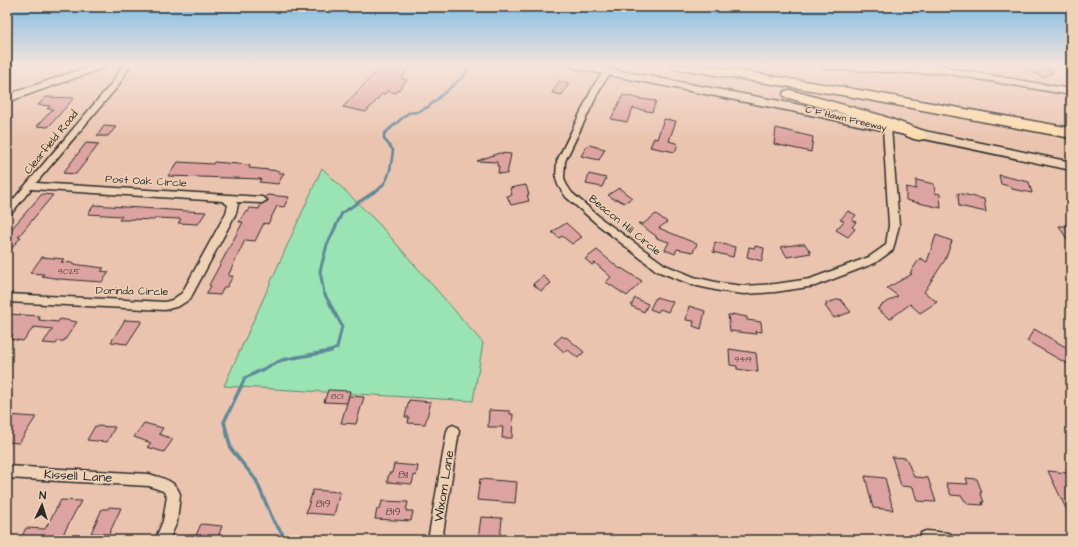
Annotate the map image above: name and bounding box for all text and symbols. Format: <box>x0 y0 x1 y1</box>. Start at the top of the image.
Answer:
street label: C F Hawn Freeway <box>804 103 888 135</box>
street label: Clearfield Road <box>21 107 82 177</box>
street label: Post Oak Circle <box>105 171 187 191</box>
street label: Beacon Hill Circle <box>586 191 664 259</box>
house number: 9025 <box>58 265 81 278</box>
street label: Dorinda Circle <box>96 283 168 299</box>
house number: 9419 <box>734 353 752 366</box>
house number: 801 <box>331 390 343 403</box>
street label: Wixom Lane <box>429 449 459 523</box>
street label: Kissell Lane <box>43 465 113 487</box>
house number: 811 <box>398 467 409 482</box>
north arrow <box>22 485 62 525</box>
text: N <box>39 488 47 503</box>
house number: 819 <box>316 496 330 511</box>
house number: 819 <box>386 504 400 519</box>

